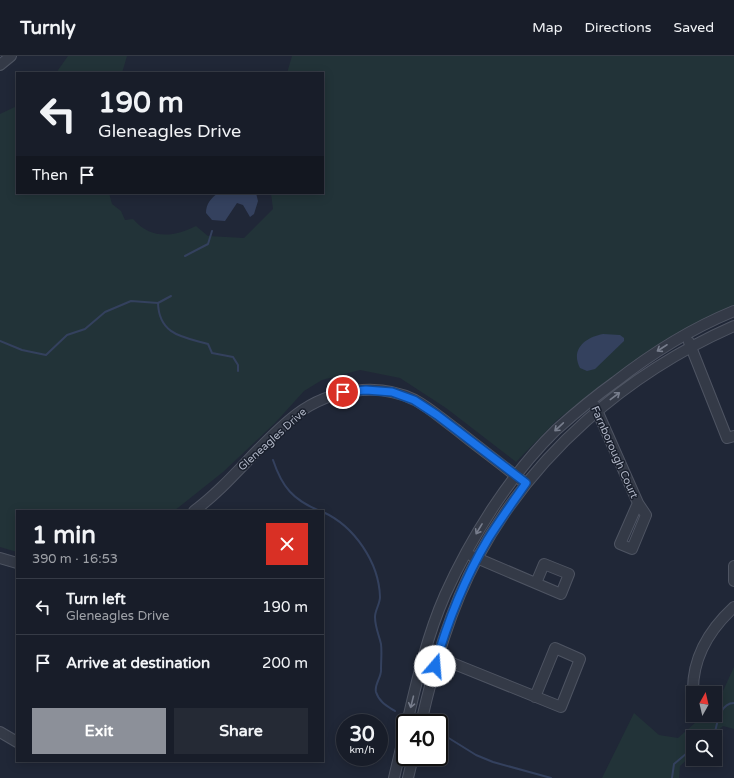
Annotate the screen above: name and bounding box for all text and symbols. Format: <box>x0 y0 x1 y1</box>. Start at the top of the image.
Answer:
text: Turnly <box>20 17 76 39</box>
text: Map <box>532 19 563 36</box>
text: Directions <box>585 19 652 36</box>
text: Saved <box>674 19 714 36</box>
text: 190 m <box>98 86 184 120</box>
icon: left <box>32 88 84 140</box>
text: Gleneagles Drive <box>98 120 241 142</box>
icon: arrive <box>76 164 98 186</box>
text: Then <box>32 166 68 184</box>
one-way arrow <box>656 344 668 352</box>
pin <box>326 375 360 409</box>
icon: arrive <box>332 381 354 403</box>
one-way arrow <box>610 392 621 400</box>
street label: Farnborough Court <box>588 404 641 500</box>
street label: Gleneagles Drive <box>235 405 309 473</box>
one-way arrow <box>554 423 564 432</box>
text: 1 min <box>32 521 96 550</box>
button: close <box>266 523 308 565</box>
one-way arrow <box>475 523 483 535</box>
text: 390 m · 16:53 <box>32 551 118 567</box>
text: Turn left <box>66 590 126 608</box>
icon: left <box>32 596 54 618</box>
text: 190 m <box>262 598 308 616</box>
text: Gleneagles Drive <box>66 608 169 624</box>
position arrow <box>414 645 456 687</box>
icon: arrive <box>32 652 54 674</box>
text: Arrive at destination <box>66 654 210 672</box>
text: 200 m <box>262 654 308 672</box>
north arrow <box>686 686 722 722</box>
map controls <box>686 686 722 766</box>
one-way arrow <box>408 695 415 708</box>
button: Exit <box>32 708 166 754</box>
button: Share <box>174 708 308 754</box>
speed limit sign: 40 <box>396 714 448 766</box>
text: 30 <box>349 723 375 747</box>
button: search <box>686 730 722 766</box>
text: km/h <box>349 744 375 756</box>

